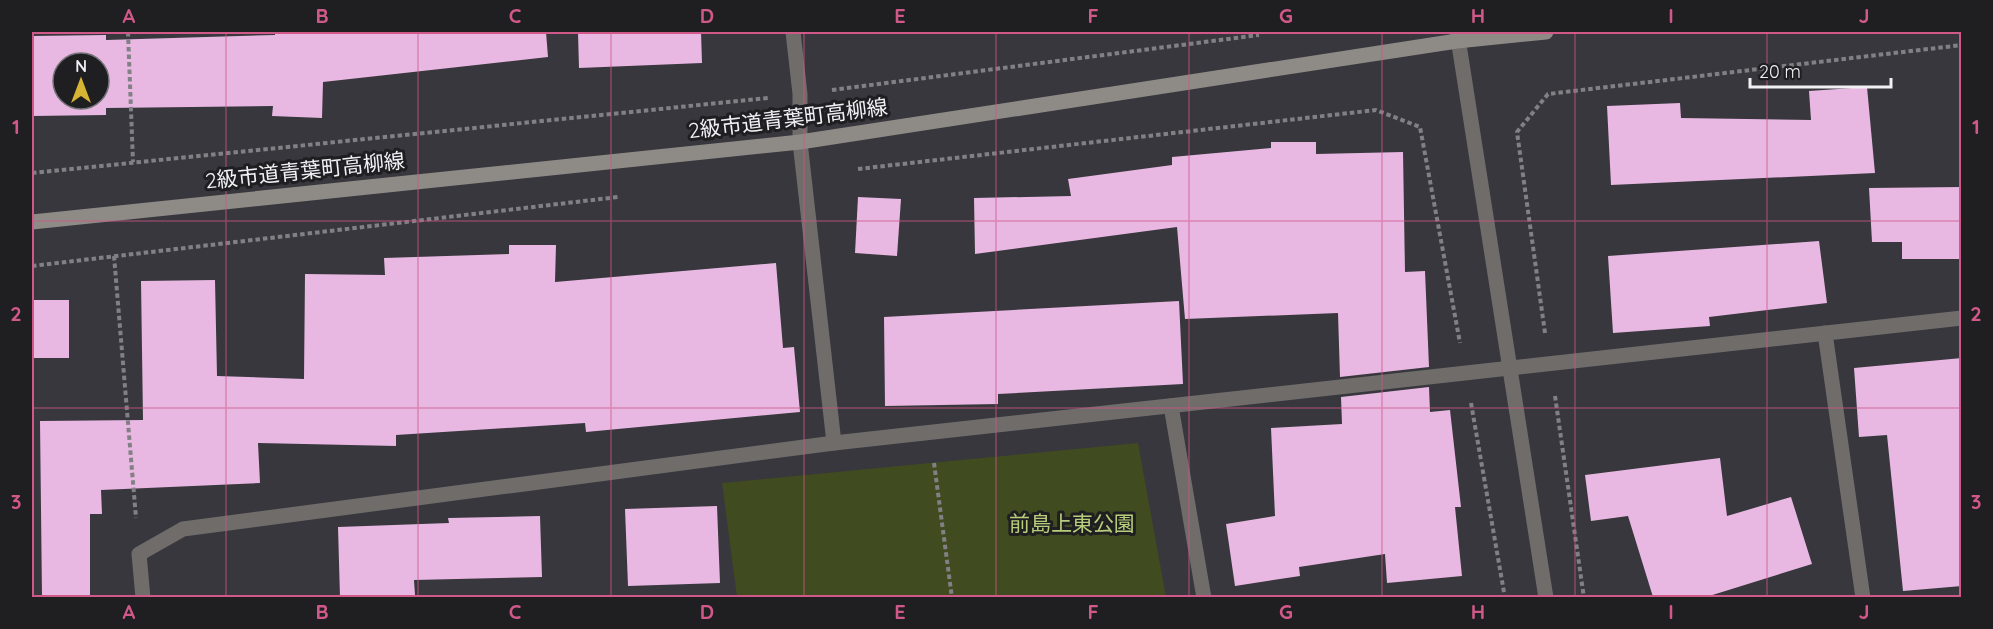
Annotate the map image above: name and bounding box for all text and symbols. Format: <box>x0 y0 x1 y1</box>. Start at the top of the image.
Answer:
text: A <box>123 3 136 28</box>
text: B <box>315 3 329 28</box>
text: C <box>509 3 522 28</box>
text: D <box>700 3 714 28</box>
text: E <box>894 3 906 28</box>
text: F <box>1087 3 1099 28</box>
text: G <box>1279 3 1293 28</box>
text: H <box>1471 3 1485 28</box>
text: I <box>1668 3 1674 28</box>
text: J <box>1858 3 1870 28</box>
north arrow <box>51 51 111 111</box>
scale bar <box>1750 51 1891 89</box>
text: N <box>75 56 87 76</box>
text: 20 m <box>1759 60 1801 83</box>
street label: 2級市道青葉町高柳線 <box>687 93 889 143</box>
text: 1 <box>12 114 20 139</box>
text: 1 <box>1972 114 1980 139</box>
street label: 2級市道青葉町高柳線 <box>204 147 406 193</box>
text: 2 <box>10 301 22 326</box>
text: 2 <box>1970 301 1982 326</box>
text: 3 <box>11 489 21 514</box>
text: 3 <box>1971 489 1981 514</box>
park label: 前島上東公園 <box>1009 510 1135 536</box>
text: A <box>123 599 136 624</box>
text: B <box>315 599 329 624</box>
text: C <box>509 599 522 624</box>
text: D <box>700 599 714 624</box>
text: E <box>894 599 906 624</box>
text: F <box>1087 599 1099 624</box>
text: G <box>1279 599 1293 624</box>
text: H <box>1471 599 1485 624</box>
text: I <box>1668 599 1674 624</box>
text: J <box>1858 599 1870 624</box>

